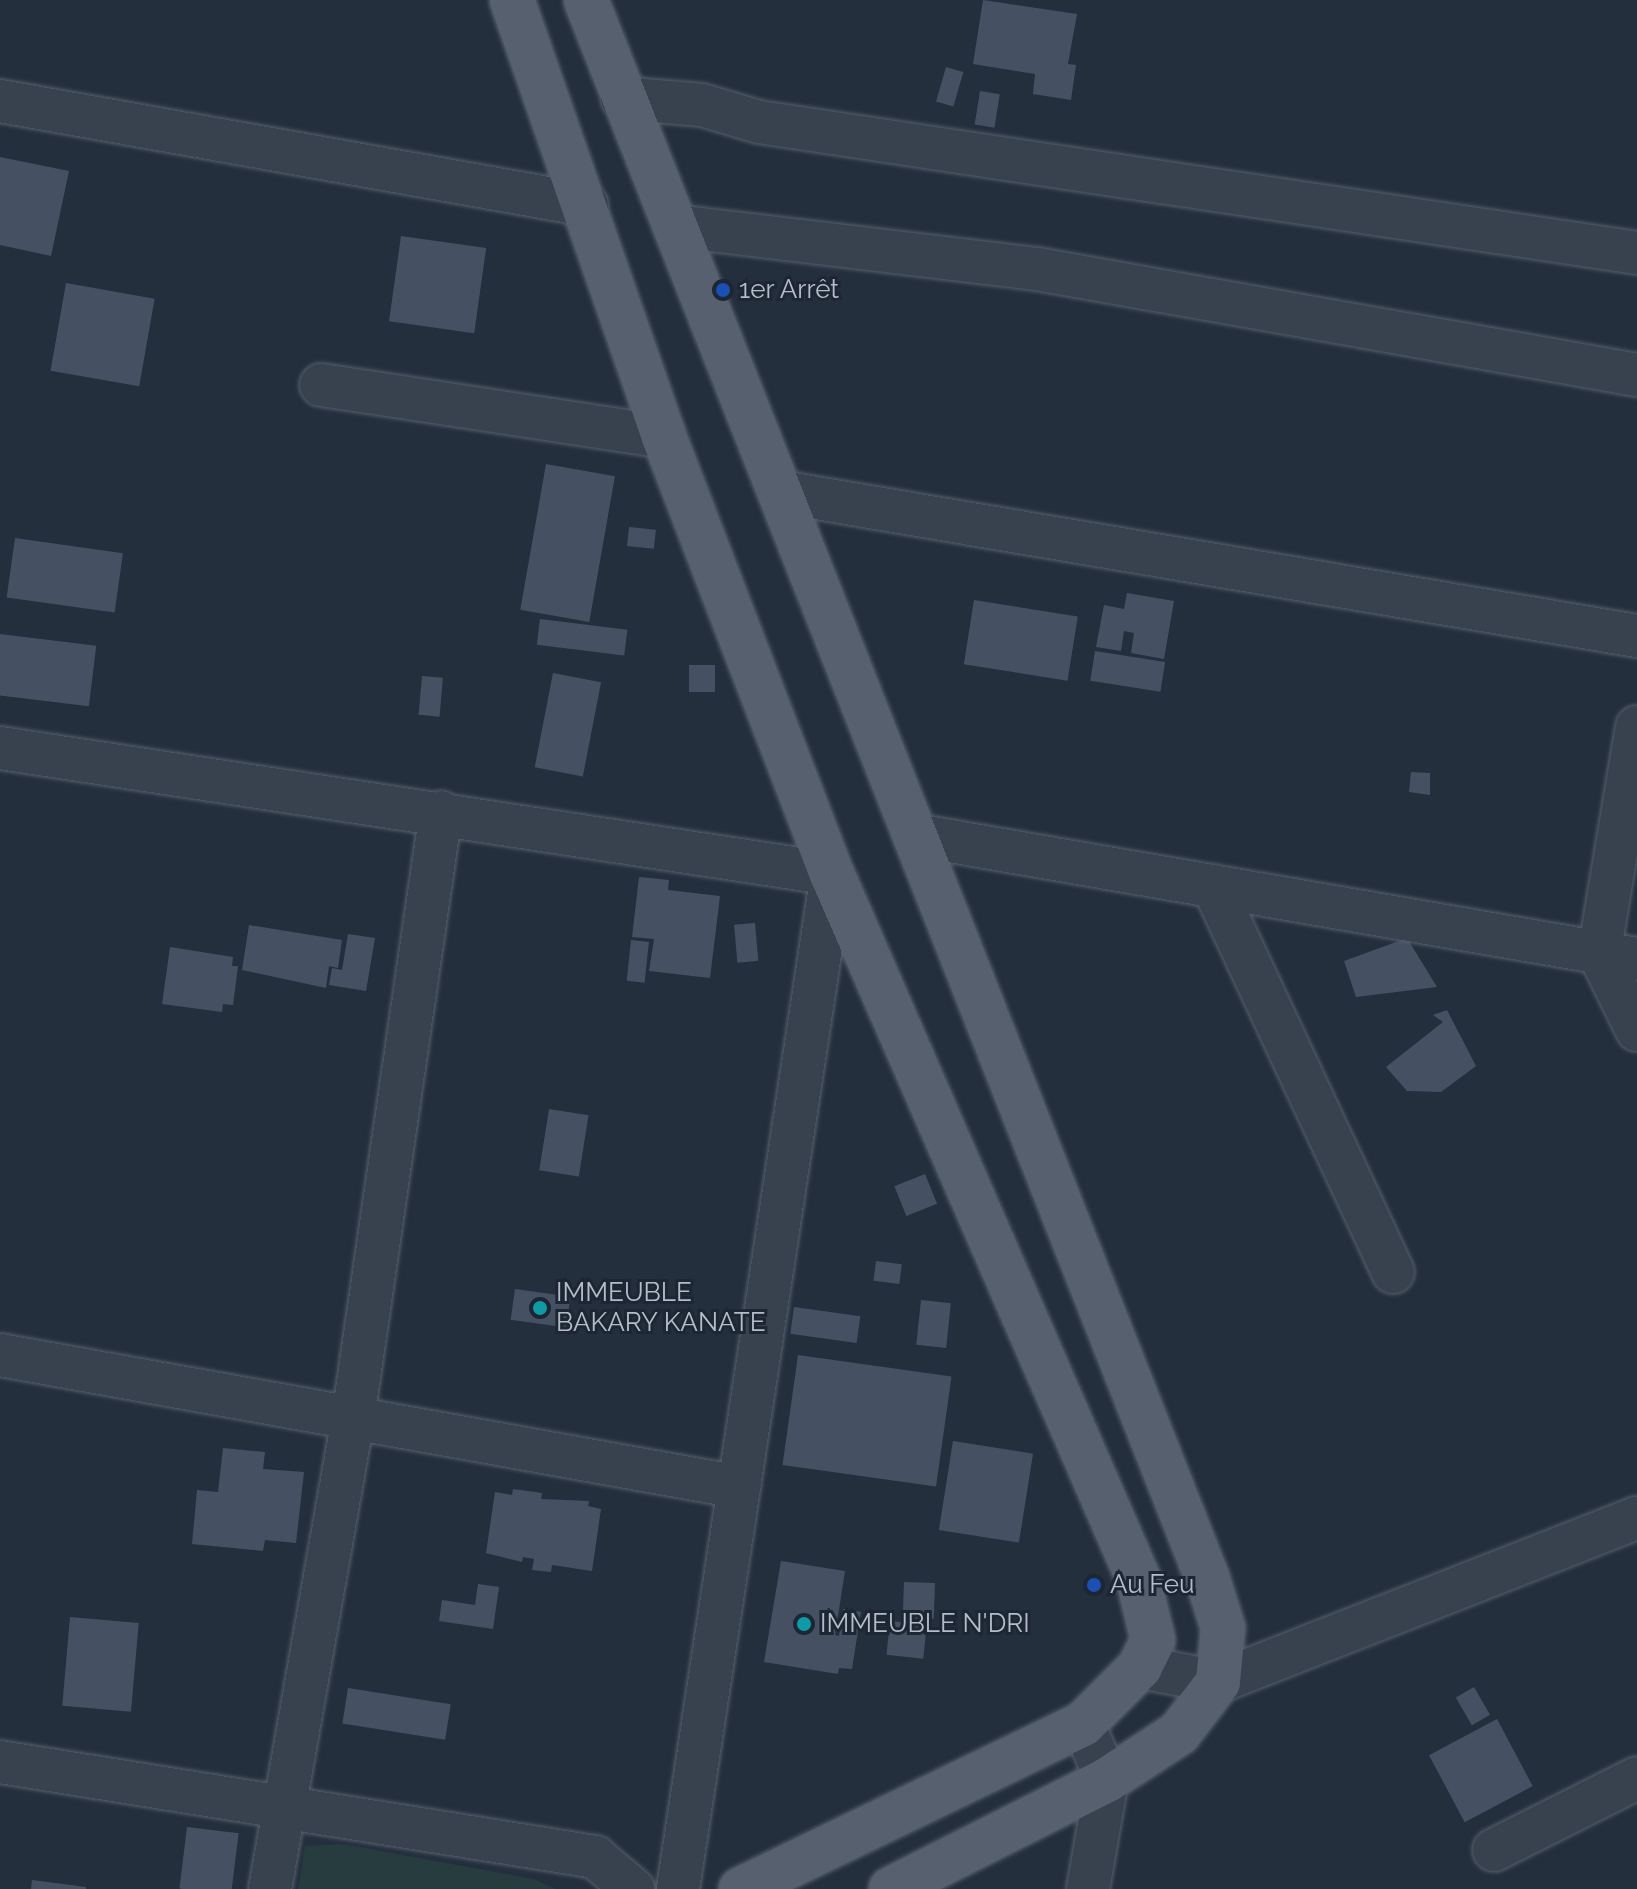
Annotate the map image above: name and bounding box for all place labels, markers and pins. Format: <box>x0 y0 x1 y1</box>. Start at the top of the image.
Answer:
place label: 1er Arrêt <box>739 274 840 306</box>
marker: 1er Arrêt <box>714 281 732 299</box>
place label: IMMEUBLE BAKARY KANATE <box>556 1277 766 1338</box>
marker: IMMEUBLE BAKARY KANATE <box>531 1299 549 1317</box>
place label: Au Feu <box>1110 1569 1195 1601</box>
marker: Au Feu <box>1085 1576 1103 1594</box>
place label: IMMEUBLE N'DRI <box>820 1608 1030 1640</box>
marker: IMMEUBLE N'DRI <box>795 1615 813 1633</box>

